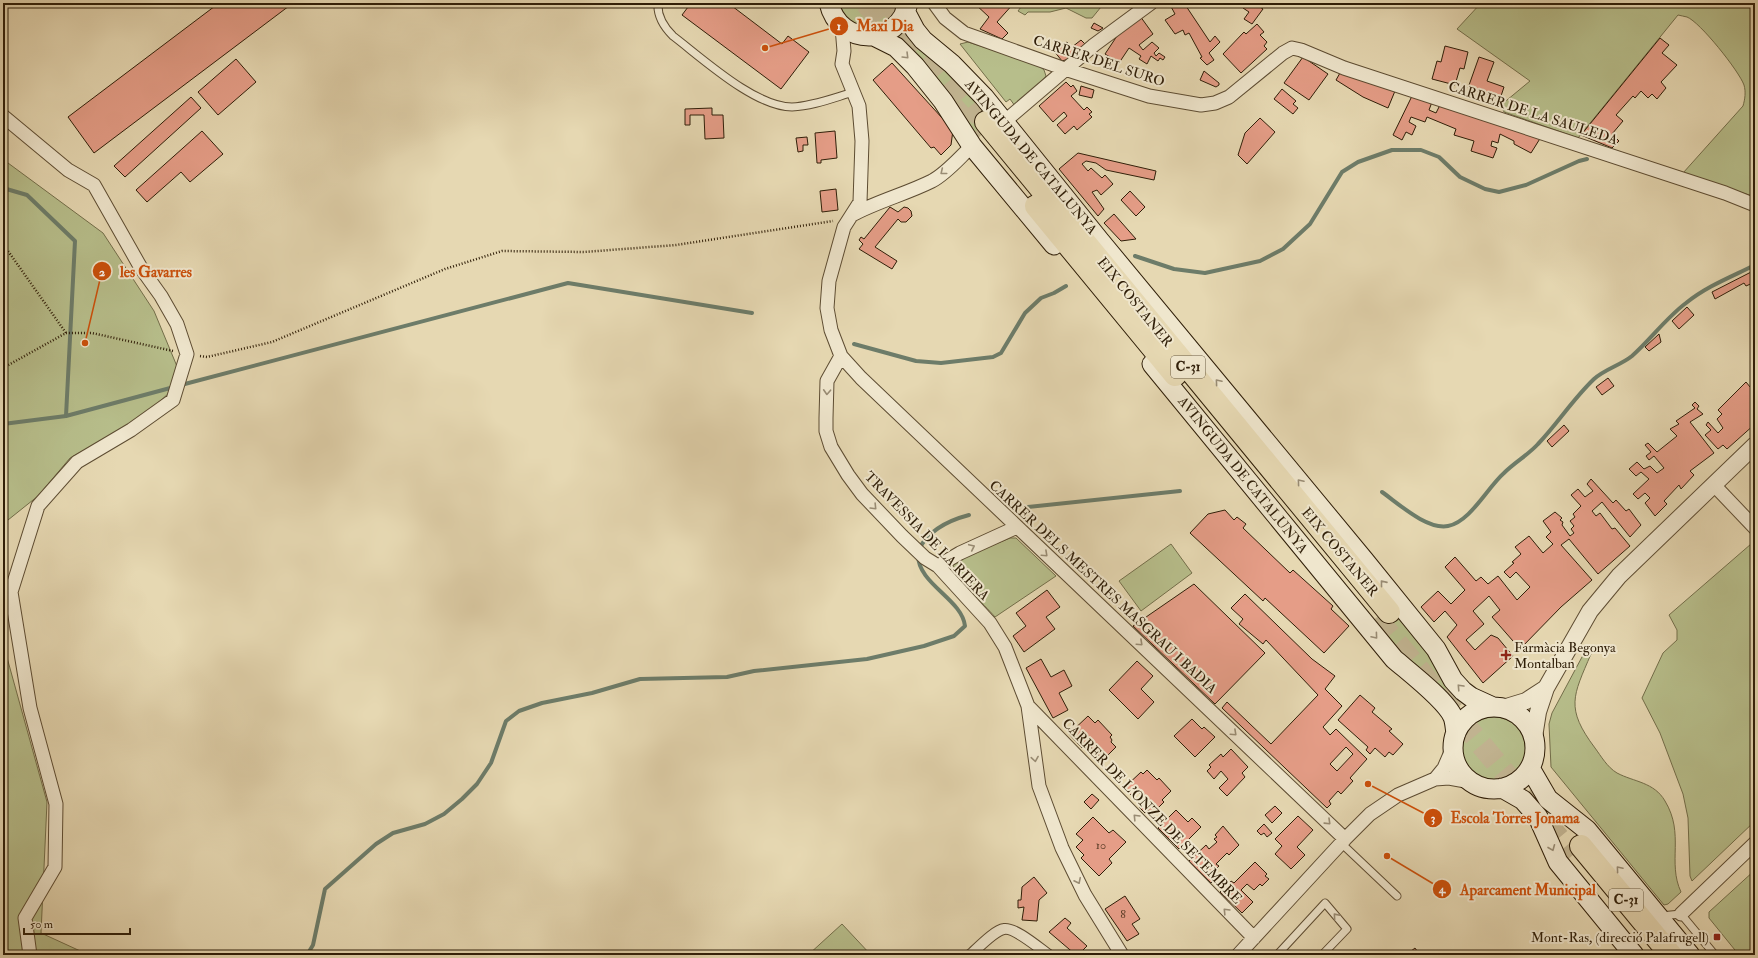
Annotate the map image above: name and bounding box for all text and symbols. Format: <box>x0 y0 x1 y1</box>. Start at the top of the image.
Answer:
callout: Maxi Dia <box>829 13 922 40</box>
text: Maxi Dia <box>856 17 914 36</box>
text: 1 <box>837 19 841 34</box>
street label: CARRER DEL SURO <box>1031 32 1167 90</box>
one-way arrow <box>901 52 909 59</box>
street label: AVINGUDA DE CATALUNYA <box>961 75 1101 238</box>
street label: CARRER DE LA SAULEDA <box>1446 78 1620 148</box>
one-way arrow <box>941 168 948 175</box>
street label: EIX COSTANER <box>1094 254 1177 351</box>
callout: les Gavarres <box>92 258 200 285</box>
text: les Gavarres <box>119 263 192 282</box>
text: 2 <box>99 265 105 280</box>
road number: C-31 <box>1171 356 1205 378</box>
one-way arrow <box>1215 379 1222 387</box>
one-way arrow <box>823 389 831 395</box>
street label: AVINGUDA DE CATALUNYA <box>1174 392 1312 557</box>
street label: TRAVESSIA DE LA RIERA <box>861 468 993 604</box>
street label: CARRER DELS MESTRES MASGRAU I BADIA <box>986 477 1220 697</box>
one-way arrow <box>1298 480 1305 487</box>
one-way arrow <box>869 502 877 510</box>
street label: EIX COSTANER <box>1298 504 1383 601</box>
one-way arrow <box>968 544 975 552</box>
one-way arrow <box>1040 549 1048 557</box>
one-way arrow <box>1381 580 1388 587</box>
one-way arrow <box>1371 632 1378 639</box>
one-way arrow <box>1135 638 1142 645</box>
place label: Farmàcia Begonya Montalban <box>1514 639 1616 672</box>
marker: Farmàcia Begonya Montalban <box>1501 650 1511 660</box>
one-way arrow <box>1457 684 1464 692</box>
street label: CARRER DE L'ONZE DE SETEMBRE <box>1058 715 1246 907</box>
one-way arrow <box>1229 728 1237 736</box>
one-way arrow <box>1030 756 1039 762</box>
callout: Escola Torres Jonama <box>1423 805 1588 832</box>
text: Escola Torres Jonama <box>1450 809 1580 829</box>
text: 3 <box>1431 811 1436 826</box>
one-way arrow <box>1133 814 1141 822</box>
one-way arrow <box>1323 817 1331 825</box>
house number: 10 <box>1096 838 1106 853</box>
one-way arrow <box>1548 844 1556 851</box>
one-way arrow <box>1616 866 1623 874</box>
one-way arrow <box>1073 876 1081 884</box>
callout: Aparcament Municipal <box>1432 876 1604 903</box>
text: Aparcament Municipal <box>1459 881 1596 901</box>
text: 4 <box>1438 882 1447 897</box>
road number: C-31 <box>1609 889 1643 911</box>
house number: 8 <box>1120 907 1126 922</box>
one-way arrow <box>1223 908 1231 916</box>
scale bar <box>24 910 130 936</box>
one-way arrow <box>1334 913 1341 921</box>
text: 50 m <box>30 917 54 932</box>
place label: Mont-Ras, (direcció Palafrugell) <box>1531 929 1709 946</box>
marker: Mont-Ras, (direcció Palafrugell) <box>1712 932 1722 942</box>

